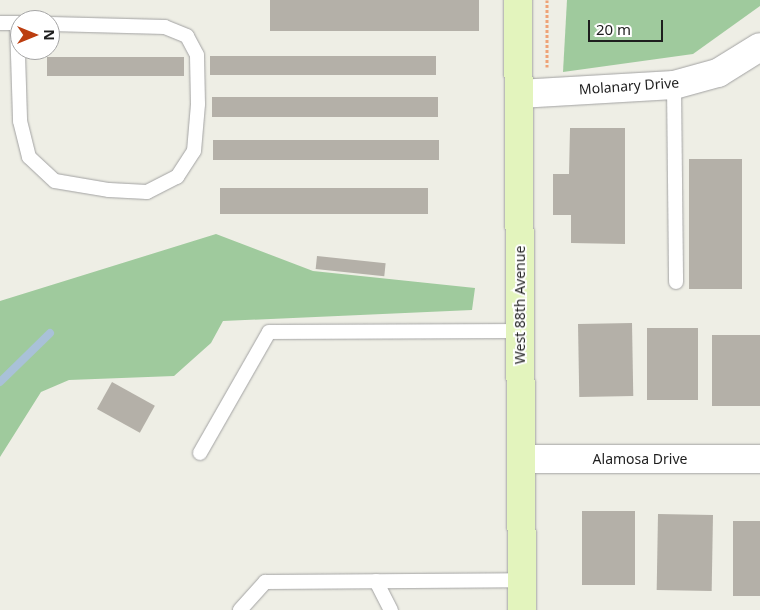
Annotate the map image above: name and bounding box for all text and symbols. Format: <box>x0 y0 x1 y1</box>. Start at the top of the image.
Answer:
north arrow <box>10 10 60 60</box>
scale bar <box>590 10 665 42</box>
text: 20 m <box>596 19 631 39</box>
text: N <box>40 29 59 41</box>
street label: Molanary Drive <box>578 74 680 98</box>
street label: West 88th Avenue <box>512 246 528 364</box>
street label: Alamosa Drive <box>593 451 687 467</box>

